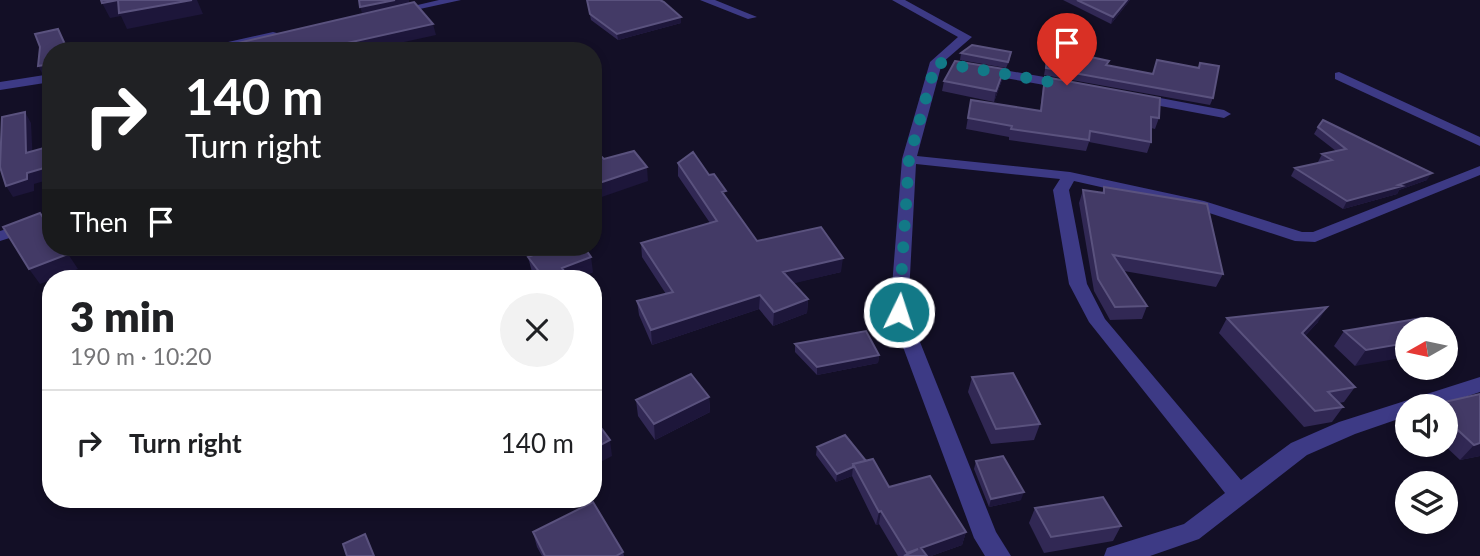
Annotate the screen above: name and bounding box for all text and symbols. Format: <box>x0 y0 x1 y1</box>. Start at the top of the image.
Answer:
pin <box>1037 13 1097 85</box>
icon: arrive <box>1048 24 1086 62</box>
text: 140 m <box>185 67 323 125</box>
icon: right <box>70 70 161 161</box>
text: Turn right <box>185 126 321 165</box>
icon: arrive <box>142 203 180 241</box>
text: Then <box>70 206 128 238</box>
position arrow <box>862 275 936 349</box>
text: 3 min <box>70 291 175 341</box>
button: close <box>500 293 574 367</box>
north arrow <box>1395 317 1458 380</box>
map controls <box>1395 317 1458 534</box>
text: 190 m · 10:20 <box>70 342 212 370</box>
button: sound <box>1395 394 1458 457</box>
icon: right <box>70 424 108 462</box>
text: Turn right <box>129 427 242 459</box>
text: 140 m <box>501 427 574 459</box>
button: layers <box>1395 471 1458 534</box>

